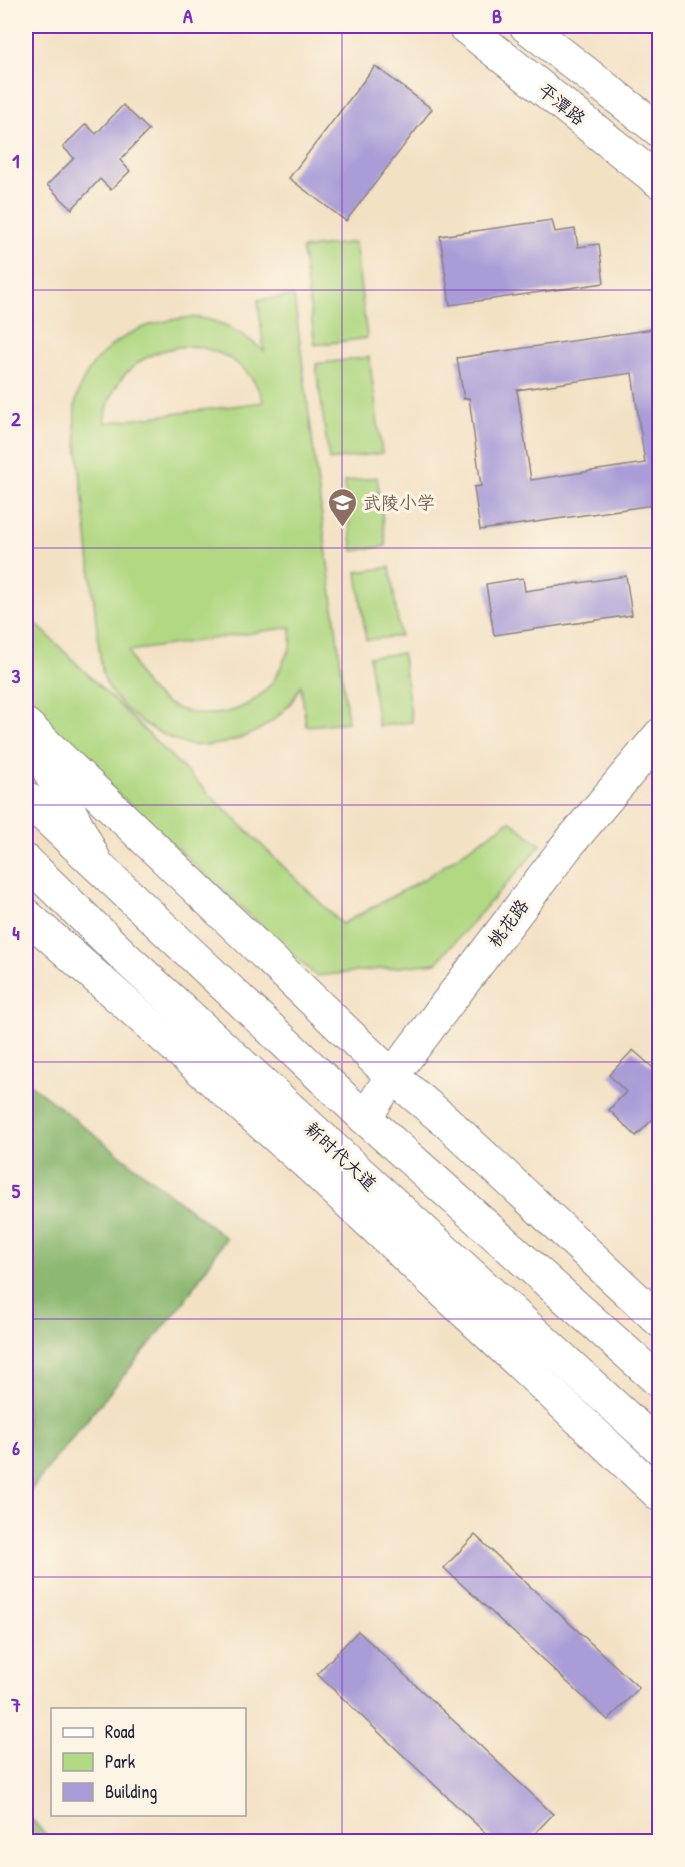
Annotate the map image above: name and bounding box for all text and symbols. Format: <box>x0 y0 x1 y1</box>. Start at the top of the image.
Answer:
text: A <box>183 2 193 29</box>
text: B <box>492 2 502 29</box>
street label: 平潭路 <box>533 77 591 131</box>
text: 1 <box>12 147 20 174</box>
text: 2 <box>11 405 21 432</box>
school or university icon: 武陵小学 <box>326 486 358 528</box>
place label: 武陵小学 <box>363 490 435 515</box>
text: 3 <box>12 662 21 689</box>
street label: 桃花路 <box>482 894 534 952</box>
text: 4 <box>12 919 20 946</box>
street label: 新时代大道 <box>300 1116 382 1196</box>
text: 5 <box>12 1177 21 1204</box>
text: 6 <box>12 1434 20 1461</box>
text: 7 <box>10 1691 21 1718</box>
legend <box>51 1708 246 1816</box>
text: Road <box>105 1719 135 1744</box>
text: Park <box>105 1749 136 1774</box>
text: Building <box>105 1779 157 1804</box>

